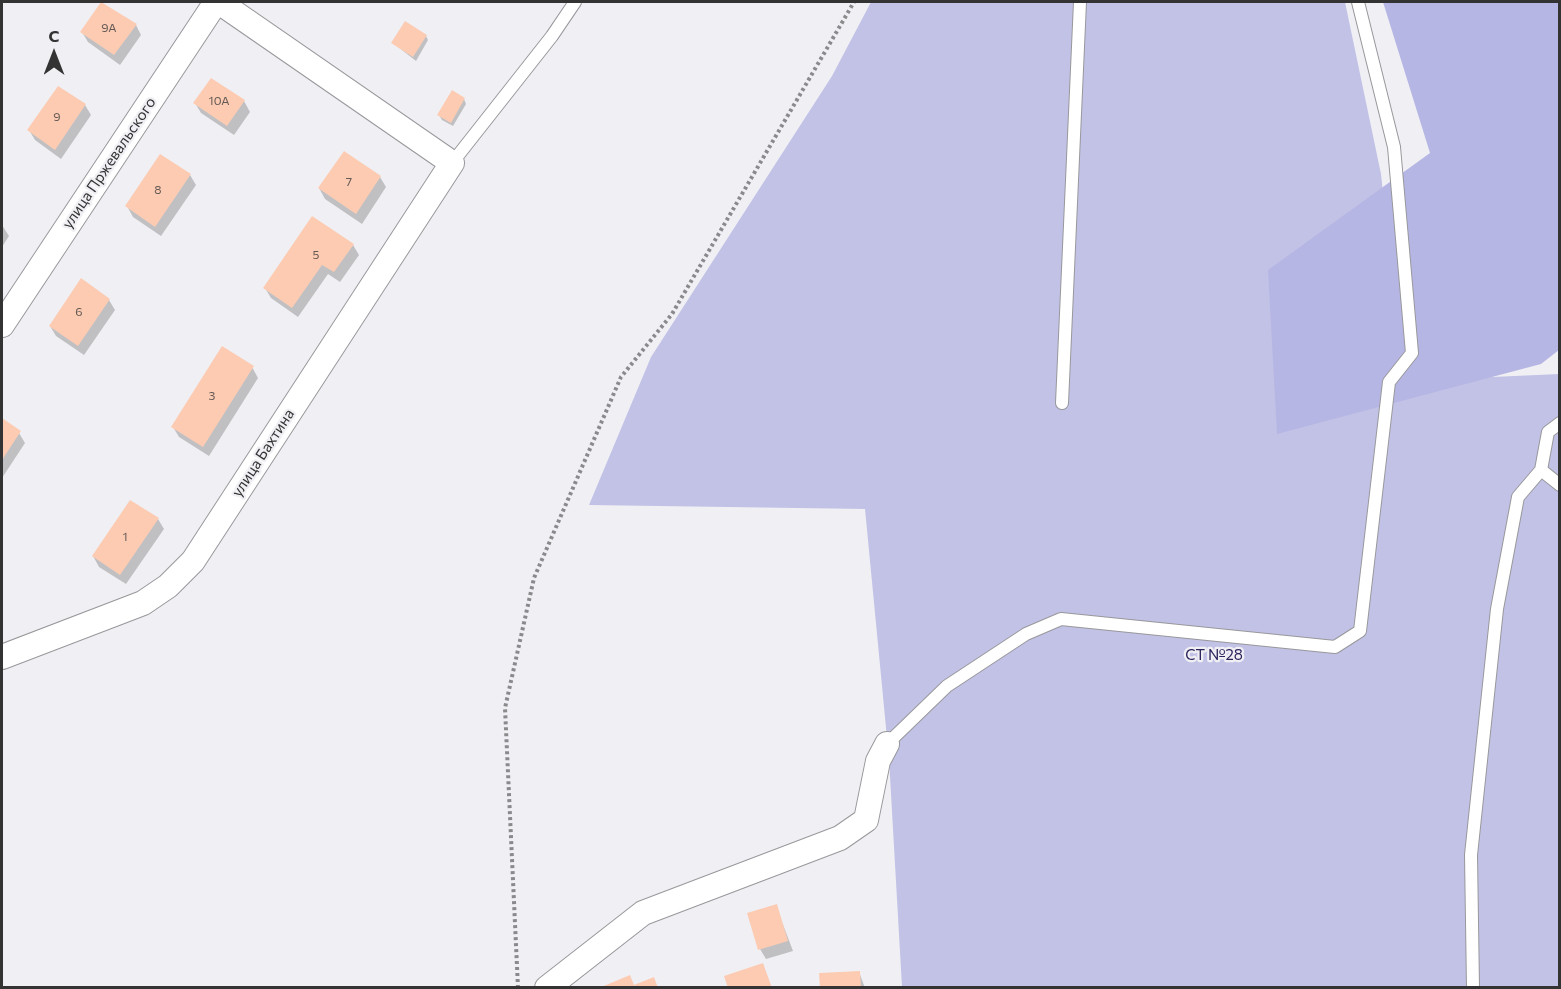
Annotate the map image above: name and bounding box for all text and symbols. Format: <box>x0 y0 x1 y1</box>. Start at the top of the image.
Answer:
house number: 9А <box>101 21 117 35</box>
north arrow <box>24 24 84 84</box>
text: С <box>49 26 59 45</box>
street label: улица Пржевальского <box>58 94 160 232</box>
house number: 10А <box>209 94 229 108</box>
house number: 9 <box>53 110 61 124</box>
house number: 7 <box>346 175 352 189</box>
house number: 8 <box>154 183 162 197</box>
house number: 5 <box>313 248 319 262</box>
house number: 6 <box>75 305 83 319</box>
house number: 3 <box>209 389 215 403</box>
street label: улица Бахтина <box>228 406 298 500</box>
house number: 1 <box>122 530 128 544</box>
park label: СТ №28 <box>1185 646 1243 664</box>

